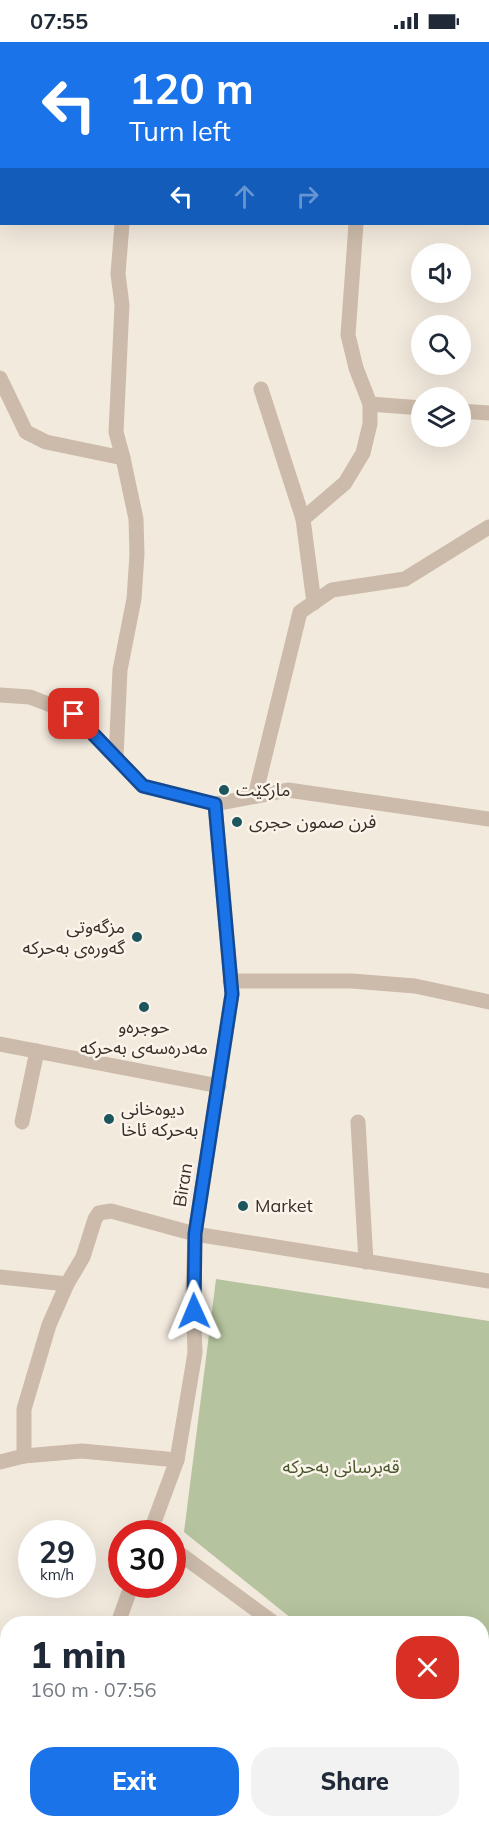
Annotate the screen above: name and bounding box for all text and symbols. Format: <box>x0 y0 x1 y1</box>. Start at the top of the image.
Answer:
text: 07:55 <box>30 7 88 35</box>
text: 120 m <box>129 62 254 115</box>
icon: left <box>30 66 108 144</box>
text: Turn left <box>129 114 231 148</box>
icon: left <box>165 180 198 213</box>
icon: ahead <box>228 180 261 213</box>
icon: right <box>291 180 324 213</box>
map controls <box>411 243 471 447</box>
button: sound <box>411 243 471 303</box>
button: search <box>411 315 471 375</box>
button: layers <box>411 387 471 447</box>
pin <box>48 688 99 739</box>
icon: arrive <box>57 697 90 730</box>
place label: مارکێت <box>236 778 290 801</box>
marker: مارکێت <box>217 783 231 797</box>
place label: فرن صمون حجری <box>249 810 376 833</box>
marker: فرن صمون حجری <box>230 815 244 829</box>
place label: مزگەوتی گەورەی بەحرکە <box>22 915 126 959</box>
marker: مزگەوتی گەورەی بەحرکە <box>130 930 144 944</box>
marker: حوجره‌و مه‌دره‌سه‌ی به‌حرکه <box>137 1000 151 1014</box>
place label: حوجره‌و مه‌دره‌سه‌ی به‌حرکه <box>80 1015 208 1059</box>
place label: دیوەخانی بەحرکە ئاخا <box>121 1097 198 1141</box>
marker: دیوەخانی بەحرکە ئاخا <box>102 1112 116 1126</box>
street label: Biran <box>168 1161 197 1209</box>
place label: Market <box>255 1194 313 1217</box>
marker: Market <box>236 1199 250 1213</box>
position arrow <box>162 1279 226 1343</box>
park label: قەبرسانی بەحرکە <box>282 1455 400 1478</box>
speed limit sign: 30 <box>108 1520 186 1598</box>
text: 29 <box>39 1533 75 1571</box>
text: km/h <box>40 1565 74 1584</box>
text: 1 min <box>30 1632 126 1677</box>
button: close <box>396 1636 459 1699</box>
text: 160 m · 07:56 <box>30 1677 156 1702</box>
button: Exit <box>30 1747 239 1816</box>
button: Share <box>251 1747 459 1816</box>

